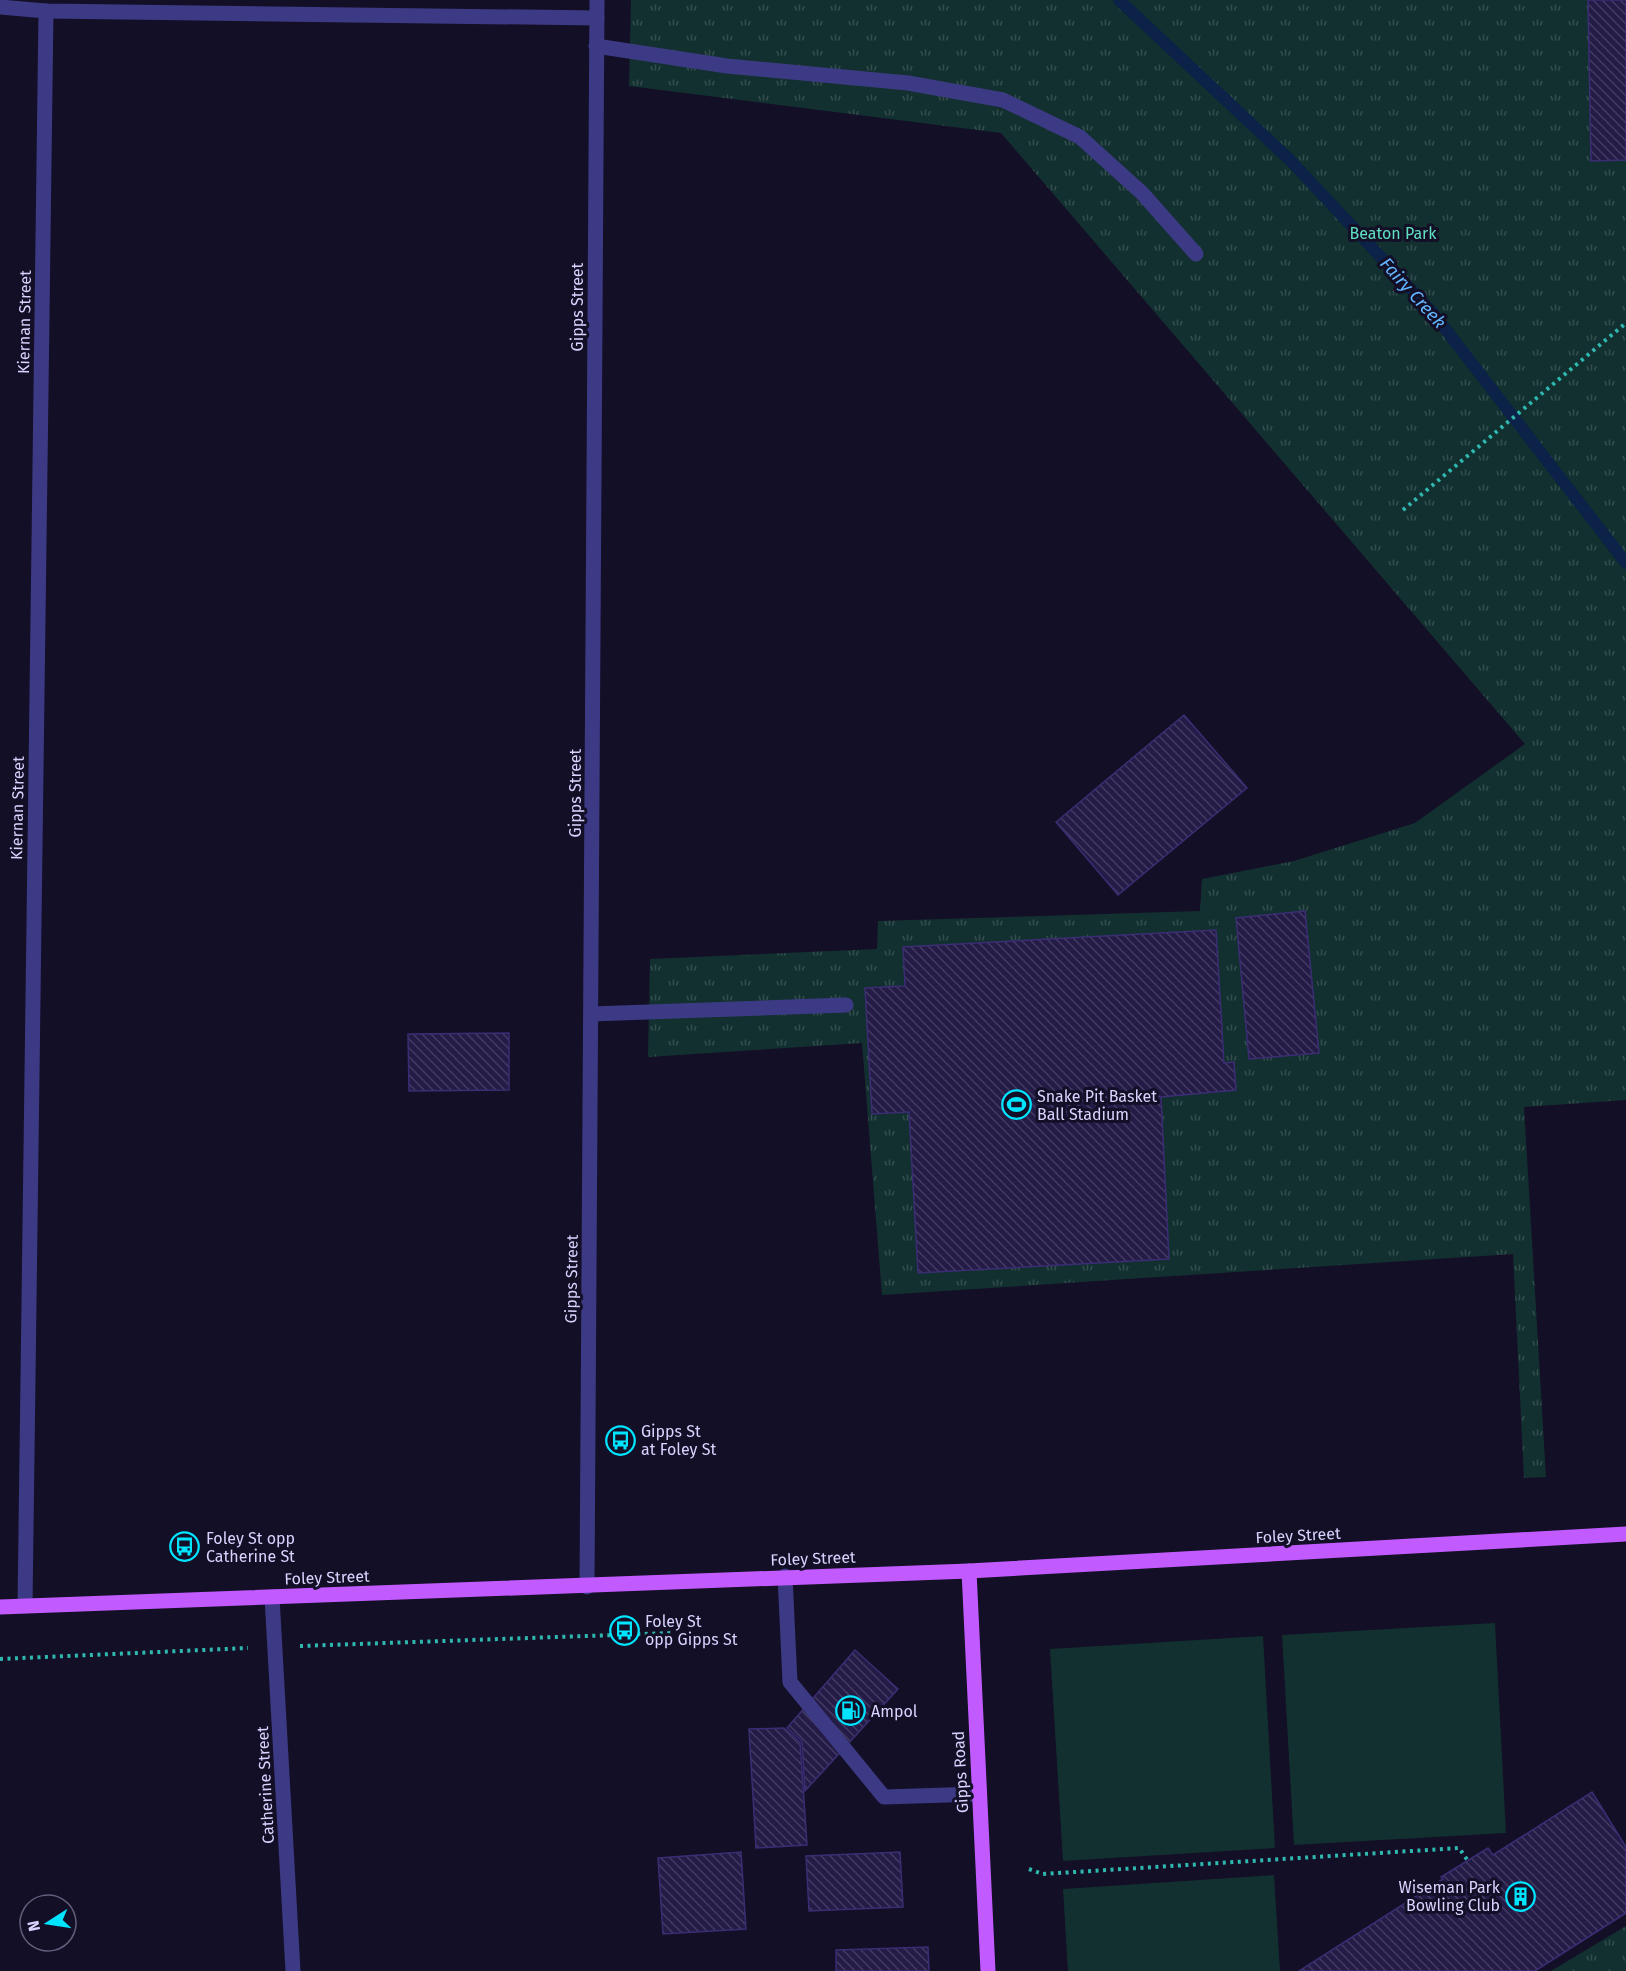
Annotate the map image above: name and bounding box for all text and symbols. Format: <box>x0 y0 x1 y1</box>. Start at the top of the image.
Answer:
park label: Beaton Park <box>1350 224 1437 243</box>
water label: Fairy Creek <box>1375 253 1451 333</box>
street label: Gipps Street <box>568 262 587 351</box>
street label: Kiernan Street <box>14 270 35 374</box>
street label: Gipps Street <box>566 748 585 837</box>
street label: Kiernan Street <box>7 756 28 860</box>
place label: Snake Pit Basket Ball Stadium <box>1037 1087 1157 1124</box>
sports icon: Snake Pit Basket Ball Stadium <box>1000 1089 1032 1121</box>
street label: Gipps Street <box>561 1234 582 1324</box>
place label: Gipps St at Foley St <box>641 1422 716 1459</box>
bus stop icon: Gipps St at Foley St <box>604 1424 636 1456</box>
street label: Foley Street <box>1255 1524 1341 1547</box>
place label: Foley St opp Catherine St <box>206 1529 295 1566</box>
bus stop icon: Foley St opp Catherine St <box>169 1531 201 1563</box>
street label: Foley Street <box>770 1548 856 1569</box>
street label: Foley Street <box>284 1567 370 1588</box>
place label: Foley St opp Gipps St <box>645 1612 738 1649</box>
bus stop icon: Foley St opp Gipps St <box>608 1614 640 1646</box>
fuel station icon: Ampol <box>834 1695 866 1727</box>
place label: Ampol <box>871 1702 918 1721</box>
street label: Catherine Street <box>253 1725 278 1844</box>
street label: Gipps Road <box>949 1730 972 1814</box>
place label: Wiseman Park Bowling Club <box>1399 1878 1501 1915</box>
building icon: Wiseman Park Bowling Club <box>1505 1880 1537 1912</box>
north arrow <box>18 1893 78 1953</box>
text: N <box>23 1919 44 1933</box>

